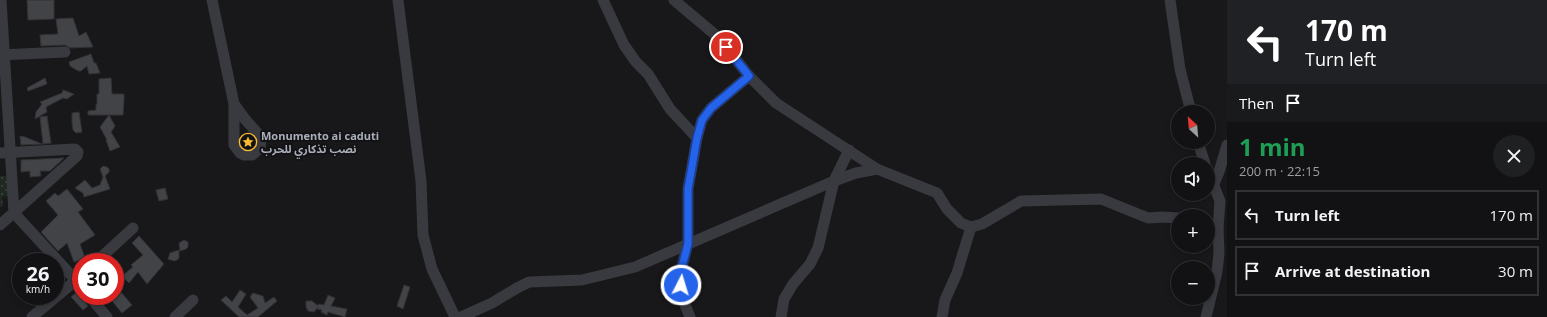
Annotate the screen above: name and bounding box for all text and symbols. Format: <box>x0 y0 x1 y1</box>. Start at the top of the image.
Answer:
text: 170 m <box>1305 11 1388 49</box>
icon: left <box>1239 16 1291 68</box>
pin <box>709 30 743 64</box>
icon: arrive <box>715 36 737 58</box>
text: Turn left <box>1305 47 1376 71</box>
icon: arrive <box>1282 92 1304 114</box>
text: Then <box>1239 93 1274 113</box>
north arrow <box>1171 105 1215 149</box>
map controls <box>1171 105 1215 305</box>
place label: Monumento ai caduti نصب تذكاري للحرب <box>261 128 379 159</box>
text: 1 min <box>1239 130 1306 163</box>
place icon: Monumento ai caduti نصب تذكاري للحرب <box>238 132 258 152</box>
button: close <box>1493 135 1535 177</box>
button: sound <box>1171 157 1215 201</box>
text: 200 m · 22:15 <box>1239 162 1320 180</box>
icon: left <box>1241 204 1263 226</box>
text: Turn left <box>1275 205 1340 225</box>
text: 170 m <box>1489 205 1533 225</box>
button: + <box>1171 209 1215 253</box>
speed limit sign: 30 <box>72 253 124 305</box>
text: 26 <box>27 260 49 287</box>
icon: arrive <box>1241 260 1263 282</box>
button: − <box>1171 261 1215 305</box>
text: Arrive at destination <box>1275 261 1430 281</box>
text: 30 m <box>1498 261 1533 281</box>
position arrow <box>660 264 702 306</box>
text: km/h <box>26 282 50 296</box>

